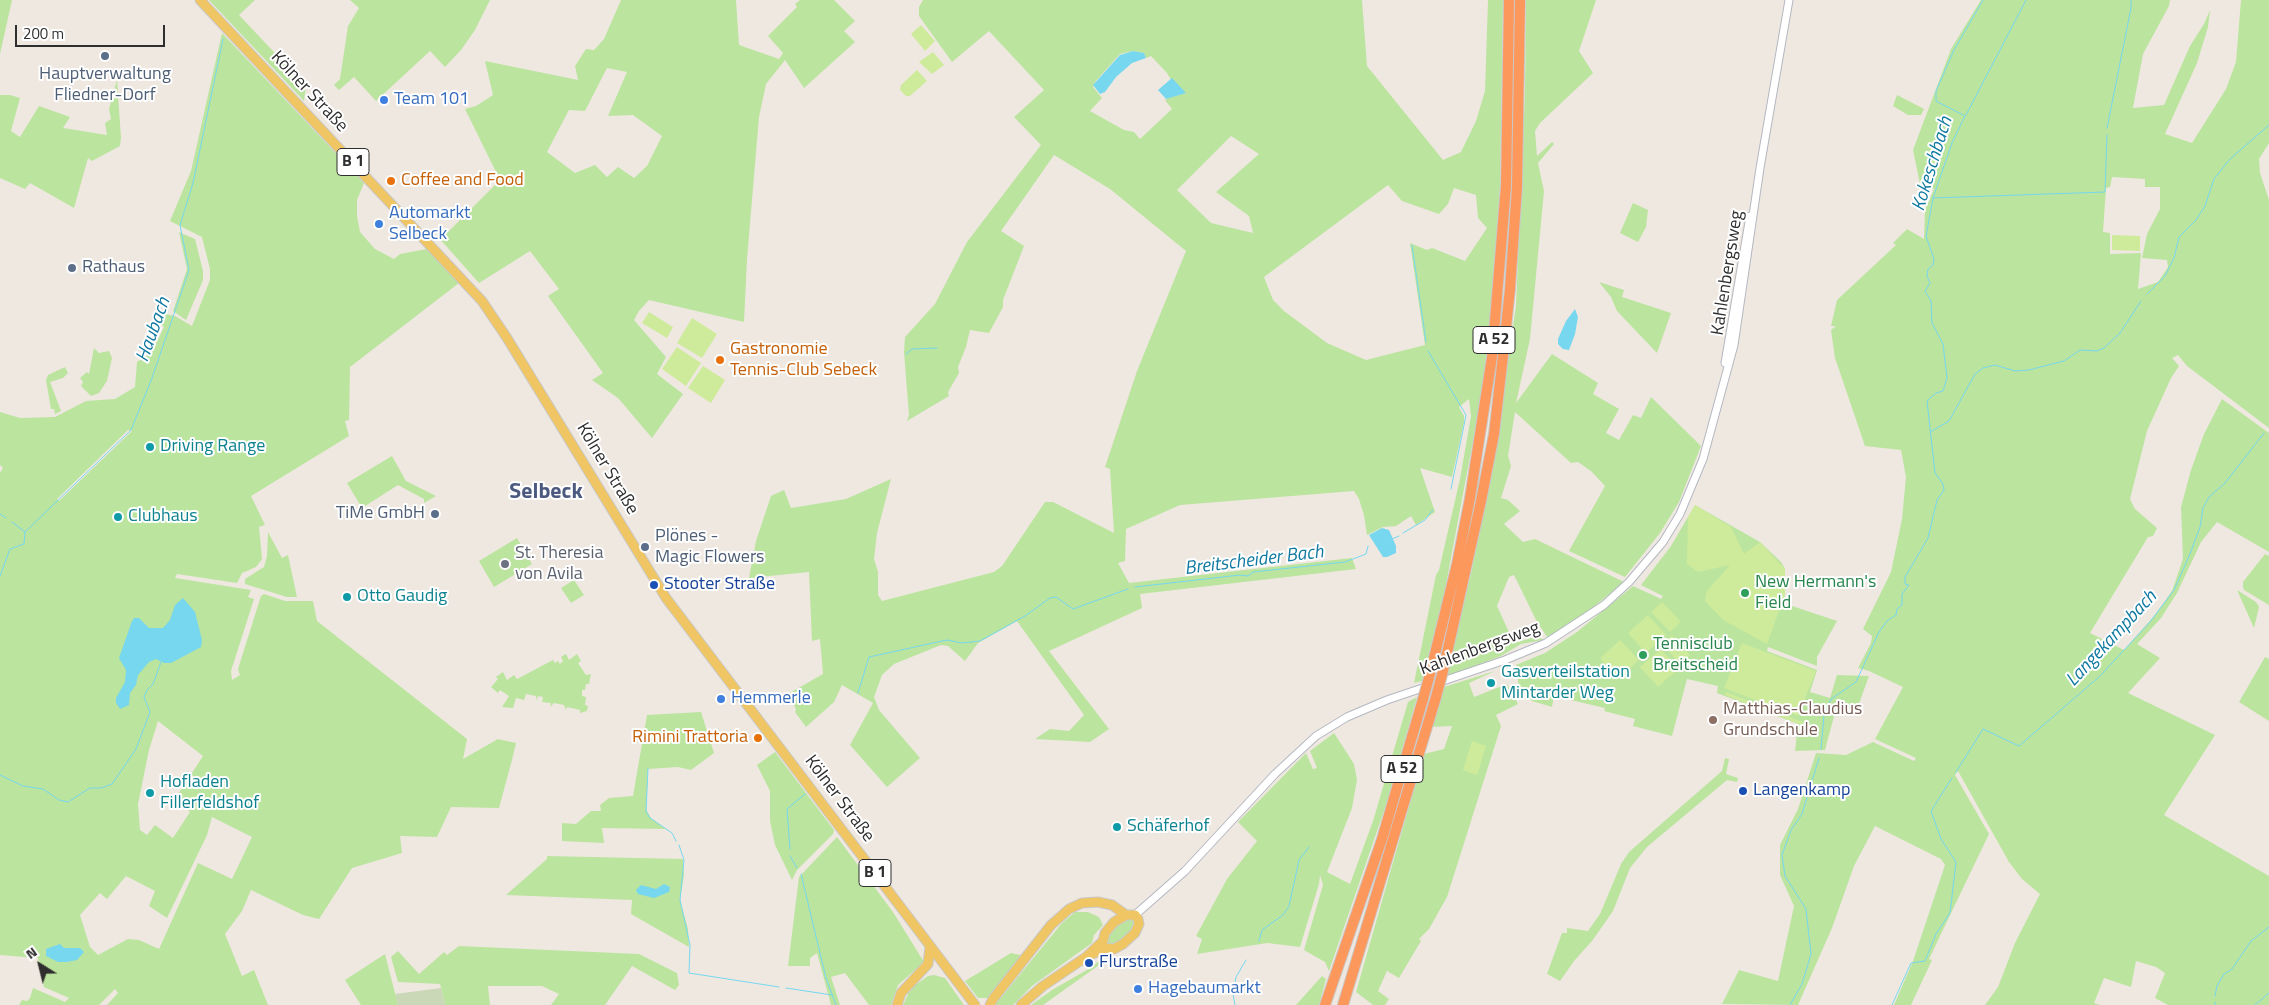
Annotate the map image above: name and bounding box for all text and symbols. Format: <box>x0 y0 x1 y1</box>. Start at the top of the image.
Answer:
scale bar <box>18 15 168 47</box>
text: 200 m <box>23 22 64 45</box>
street label: Kölner Straße <box>266 47 352 137</box>
marker: Hauptverwaltung Fliedner-Dorf <box>99 50 111 62</box>
place label: Hauptverwaltung Fliedner-Dorf <box>39 64 171 106</box>
place label: Team 101 <box>394 89 469 111</box>
marker: Team 101 <box>378 94 390 106</box>
water label: Kokeschbach <box>1908 114 1958 214</box>
road number: B 1 <box>337 148 369 176</box>
place label: Coffee and Food <box>401 170 524 192</box>
marker: Coffee and Food <box>385 175 397 187</box>
place label: Automarkt Selbeck <box>389 203 470 245</box>
street label: Kahlenbergsweg <box>1707 209 1749 337</box>
marker: Automarkt Selbeck <box>373 218 385 230</box>
place label: Rathaus <box>82 257 145 279</box>
marker: Rathaus <box>66 262 78 274</box>
water label: Haubach <box>132 295 176 365</box>
road number: A 52 <box>1473 326 1515 354</box>
place label: Gastronomie Tennis-Club Sebeck <box>730 339 877 382</box>
marker: Gastronomie Tennis-Club Sebeck <box>714 354 726 366</box>
street label: Kölner Straße <box>571 419 643 519</box>
place label: Driving Range <box>160 436 265 458</box>
marker: Driving Range <box>144 441 156 453</box>
district label: Selbeck <box>509 480 583 506</box>
place label: TiMe GmbH <box>336 503 425 525</box>
place label: Clubhaus <box>128 506 198 528</box>
marker: TiMe GmbH <box>429 508 441 520</box>
marker: Clubhaus <box>112 511 124 523</box>
place label: Plönes - Magic Flowers <box>655 526 764 568</box>
marker: Plönes - Magic Flowers <box>639 541 651 553</box>
water label: Breitscheider Bach <box>1183 541 1325 581</box>
place label: St. Theresia von Avila <box>515 543 603 586</box>
marker: St. Theresia von Avila <box>499 558 511 570</box>
place label: New Hermann's Field <box>1755 572 1876 614</box>
place label: Stooter Straße <box>664 574 775 596</box>
marker: Stooter Straße <box>648 579 660 591</box>
place label: Otto Gaudig <box>357 586 447 608</box>
water label: Langekampbach <box>2062 586 2162 692</box>
marker: New Hermann's Field <box>1739 587 1751 599</box>
marker: Otto Gaudig <box>341 591 353 603</box>
street label: Kahlenbergsweg <box>1417 617 1543 681</box>
place label: Tennisclub Breitscheid <box>1653 634 1738 676</box>
marker: Tennisclub Breitscheid <box>1637 649 1649 661</box>
place label: Gasverteilstation Mintarder Weg <box>1501 662 1630 704</box>
marker: Gasverteilstation Mintarder Weg <box>1485 677 1497 689</box>
place label: Hemmerle <box>731 688 811 710</box>
marker: Hemmerle <box>715 693 727 705</box>
place label: Matthias-Claudius Grundschule <box>1723 699 1862 742</box>
marker: Matthias-Claudius Grundschule <box>1707 714 1719 726</box>
place label: Rimini Trattoria <box>632 727 748 749</box>
marker: Rimini Trattoria <box>752 732 764 744</box>
street label: Kölner Straße <box>799 751 879 847</box>
road number: A 52 <box>1381 756 1423 782</box>
place label: Hofladen Fillerfeldshof <box>160 772 259 814</box>
place label: Langenkamp <box>1753 780 1850 802</box>
marker: Langenkamp <box>1737 785 1749 797</box>
marker: Hofladen Fillerfeldshof <box>144 787 156 799</box>
place label: Schäferhof <box>1127 816 1210 838</box>
marker: Schäferhof <box>1111 821 1123 833</box>
road number: B 1 <box>859 860 891 886</box>
north arrow <box>15 940 65 990</box>
text: N <box>21 941 41 964</box>
place label: Flurstraße <box>1099 952 1178 974</box>
marker: Flurstraße <box>1083 957 1095 969</box>
place label: Hagebaumarkt <box>1148 978 1261 1000</box>
marker: Hagebaumarkt <box>1132 983 1144 995</box>

